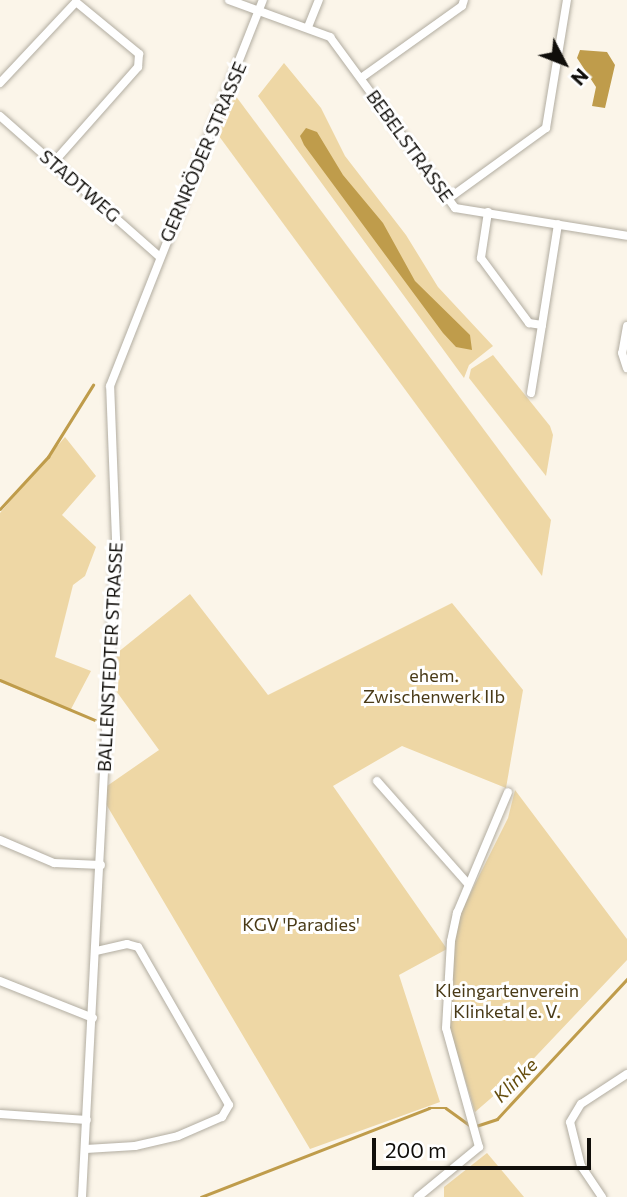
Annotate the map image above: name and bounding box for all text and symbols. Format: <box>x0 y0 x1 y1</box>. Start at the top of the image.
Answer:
north arrow <box>529 28 599 98</box>
street label: GERNRÖDER STRASSE <box>155 59 251 245</box>
text: N <box>567 64 593 90</box>
street label: BEBELSTRASSE <box>362 86 458 206</box>
street label: STADTWEG <box>35 145 125 227</box>
street label: BALLENSTEDTER STRASSE <box>93 542 127 772</box>
park label: ehem. Zwischenwerk IIb <box>363 665 505 708</box>
park label: KGV 'Paradies' <box>242 913 360 935</box>
park label: Kleingartenverein Klinketal e. V. <box>435 980 579 1023</box>
water label: Klinke <box>488 1053 542 1107</box>
scale bar <box>375 1124 594 1168</box>
text: 200 m <box>385 1137 446 1162</box>

